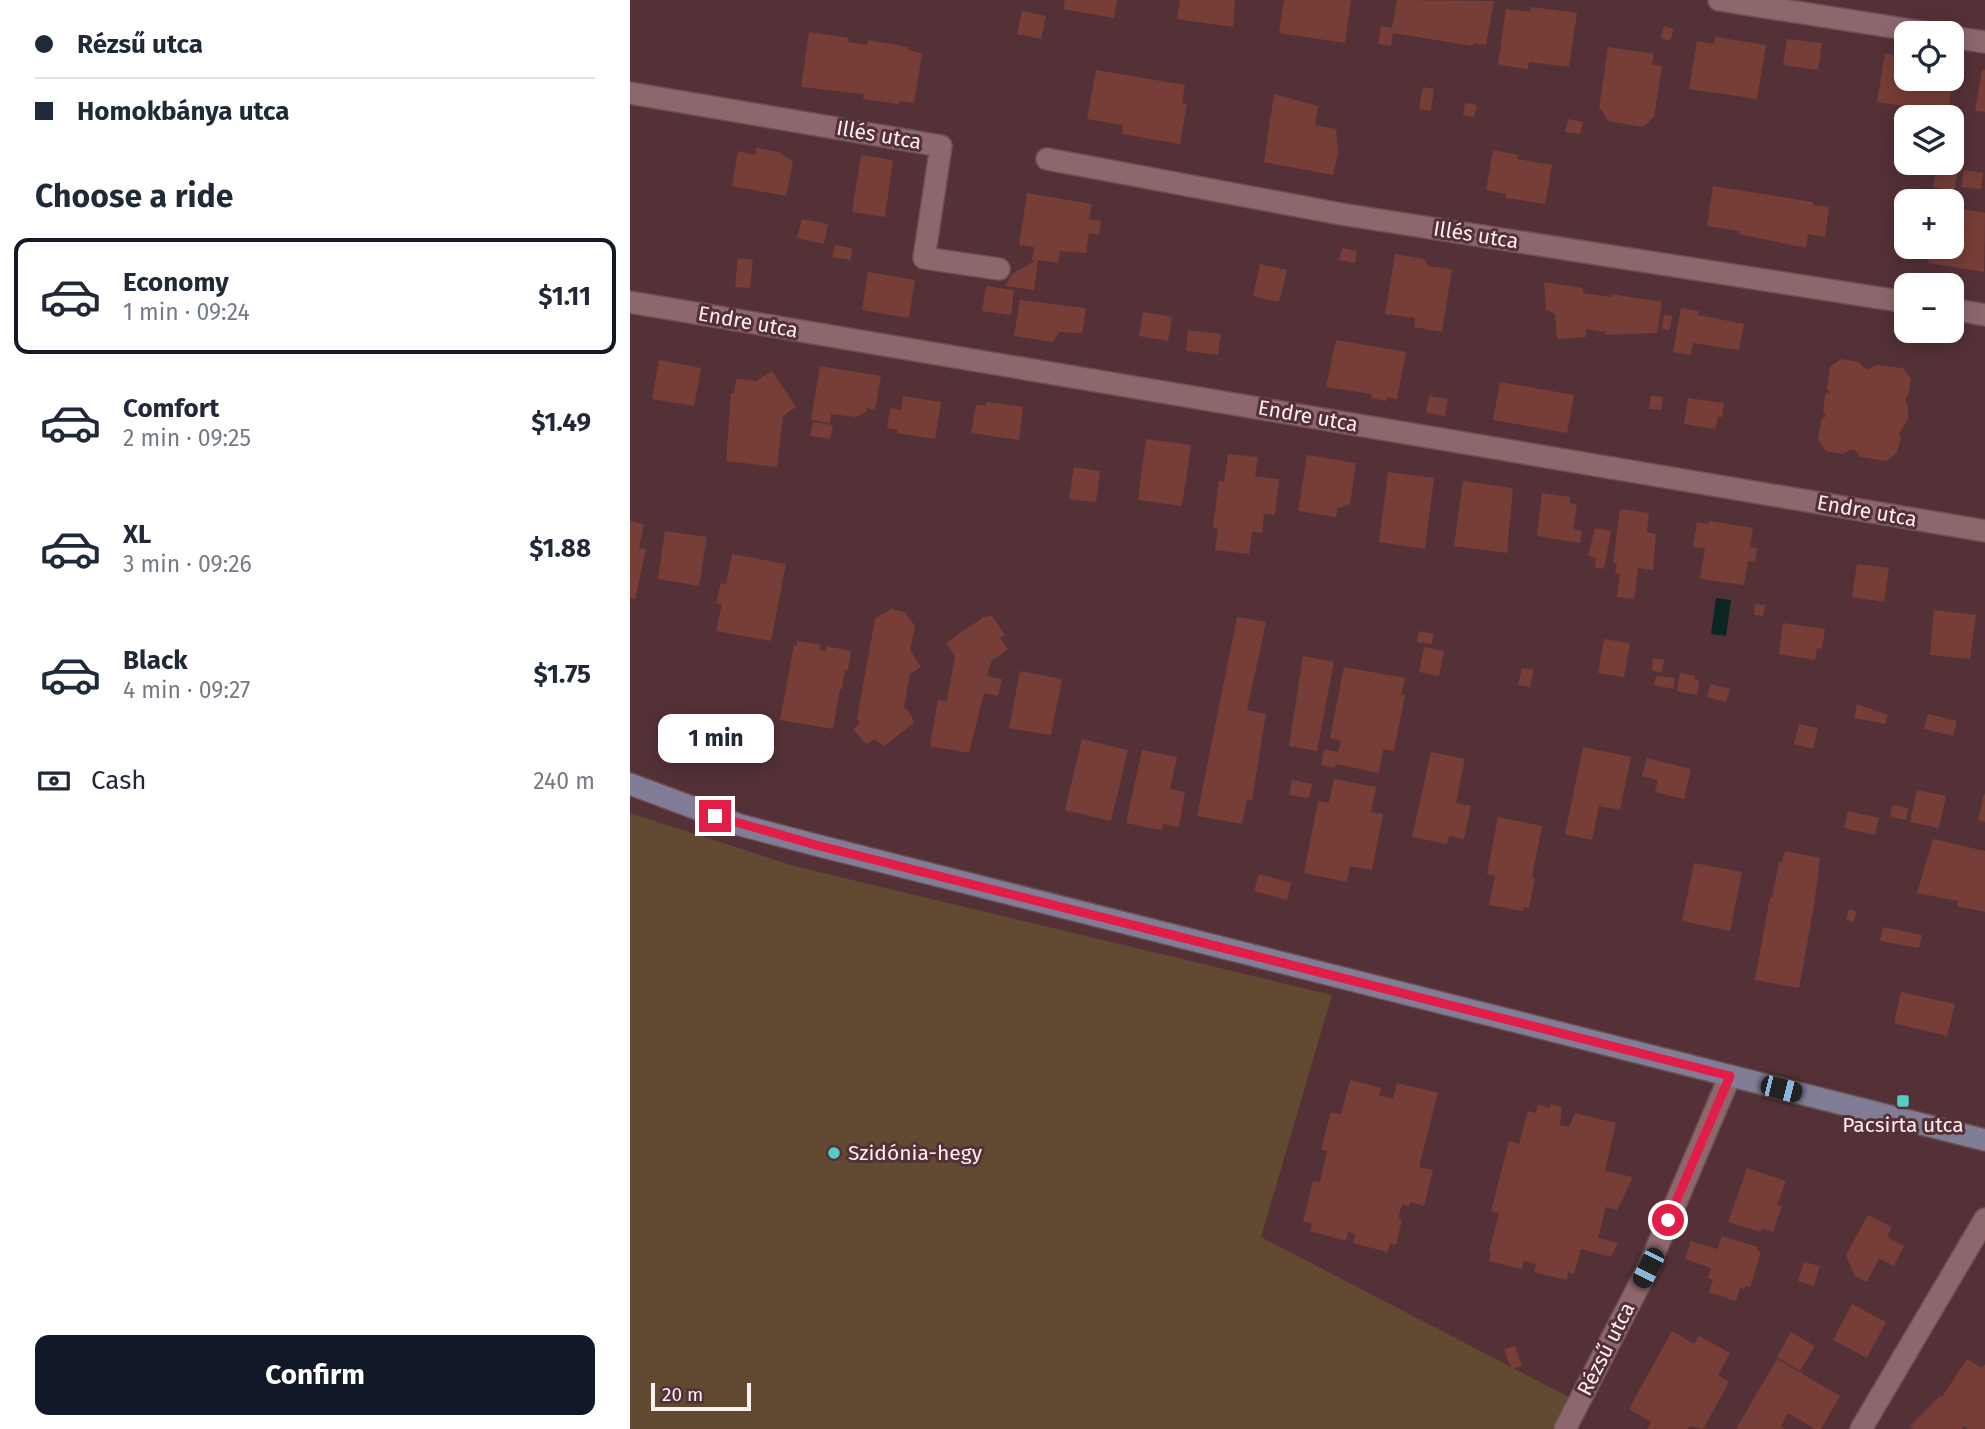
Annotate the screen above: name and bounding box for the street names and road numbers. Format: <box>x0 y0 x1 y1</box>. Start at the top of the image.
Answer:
street label: Illés utca <box>834 115 924 155</box>
street label: Illés utca <box>1432 215 1520 255</box>
street label: Endre utca <box>696 300 800 344</box>
street label: Endre utca <box>1256 394 1360 438</box>
street label: Endre utca <box>1815 489 1919 533</box>
street label: Rézsű utca <box>1571 1298 1641 1400</box>

